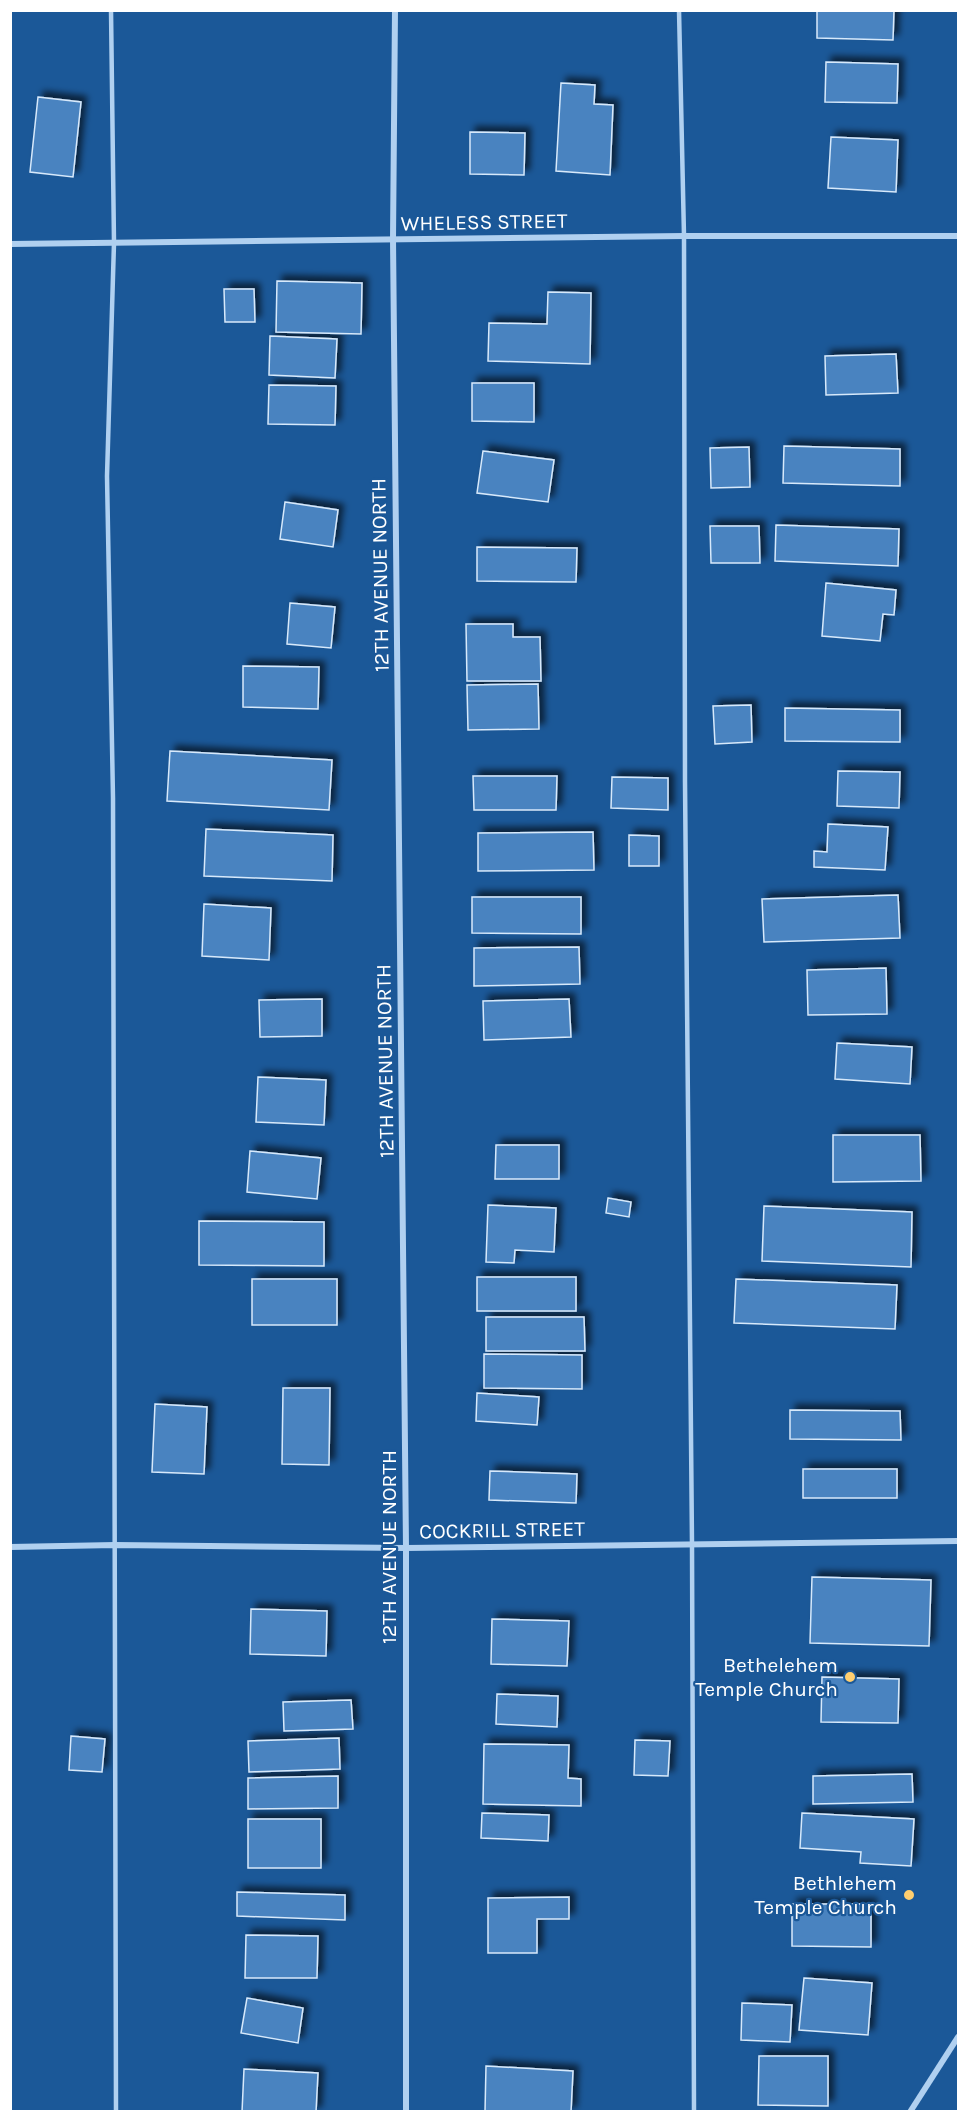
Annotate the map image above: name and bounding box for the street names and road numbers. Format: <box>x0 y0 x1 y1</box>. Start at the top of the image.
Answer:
street label: WHELESS STREET <box>400 209 568 235</box>
street label: 12TH AVENUE NORTH <box>366 478 394 672</box>
street label: 12TH AVENUE NORTH <box>371 964 399 1158</box>
street label: 12TH AVENUE NORTH <box>377 1450 401 1644</box>
street label: COCKRILL STREET <box>419 1517 585 1543</box>

